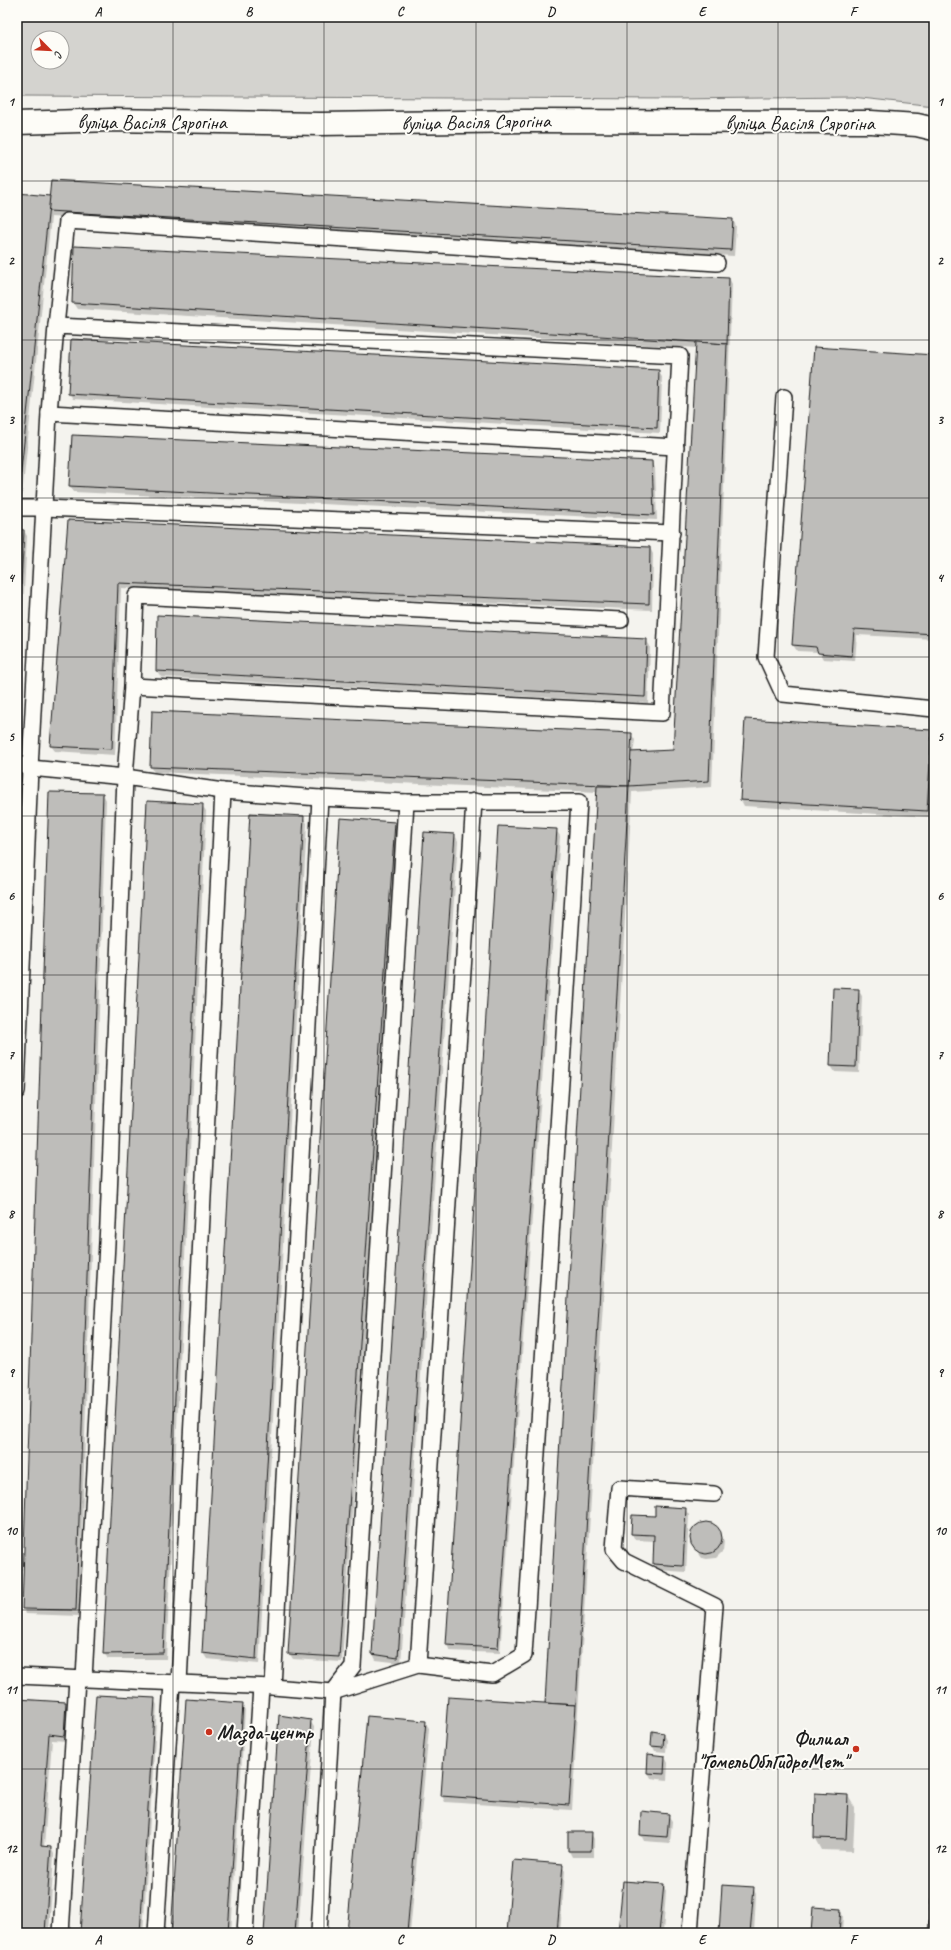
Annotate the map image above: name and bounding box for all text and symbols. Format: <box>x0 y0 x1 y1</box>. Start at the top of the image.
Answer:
text: A <box>95 4 103 20</box>
text: B <box>246 4 254 20</box>
text: C <box>397 4 405 20</box>
text: D <box>547 4 556 20</box>
text: E <box>699 4 708 20</box>
text: F <box>850 4 859 20</box>
north arrow <box>30 30 70 70</box>
text: С <box>51 49 67 61</box>
text: 1 <box>8 94 16 110</box>
text: 1 <box>937 94 945 110</box>
street label: вуліца Васіля Сярогіна <box>401 108 552 136</box>
street label: вуліца Васіля Сярогіна <box>77 110 228 135</box>
street label: вуліца Васіля Сярогіна <box>725 111 876 136</box>
text: 2 <box>8 253 15 269</box>
text: 2 <box>937 253 944 269</box>
text: 3 <box>8 412 15 428</box>
text: 3 <box>937 412 944 428</box>
text: 4 <box>8 570 16 586</box>
text: 4 <box>937 570 945 586</box>
text: 5 <box>8 729 15 745</box>
text: 5 <box>937 729 944 745</box>
text: 6 <box>8 888 15 904</box>
text: 6 <box>937 888 944 904</box>
text: 7 <box>8 1047 15 1063</box>
text: 7 <box>937 1047 944 1063</box>
text: 8 <box>8 1206 16 1222</box>
text: 8 <box>937 1206 945 1222</box>
text: 9 <box>8 1365 15 1381</box>
text: 9 <box>937 1365 944 1381</box>
text: 10 <box>5 1523 18 1539</box>
text: 10 <box>934 1523 947 1539</box>
text: 11 <box>5 1682 19 1698</box>
text: 11 <box>934 1682 948 1698</box>
place label: Мазда-центр <box>217 1720 314 1746</box>
place label: Филиал "ГомельОблГидроМет" <box>698 1726 852 1774</box>
marker: Мазда-центр <box>204 1727 214 1737</box>
marker: Филиал "ГомельОблГидроМет" <box>851 1744 861 1754</box>
text: 12 <box>5 1841 18 1857</box>
text: 12 <box>934 1841 947 1857</box>
text: A <box>95 1932 103 1948</box>
text: B <box>246 1932 254 1948</box>
text: C <box>397 1932 405 1948</box>
text: D <box>547 1932 556 1948</box>
text: E <box>699 1932 708 1948</box>
text: F <box>850 1932 859 1948</box>

